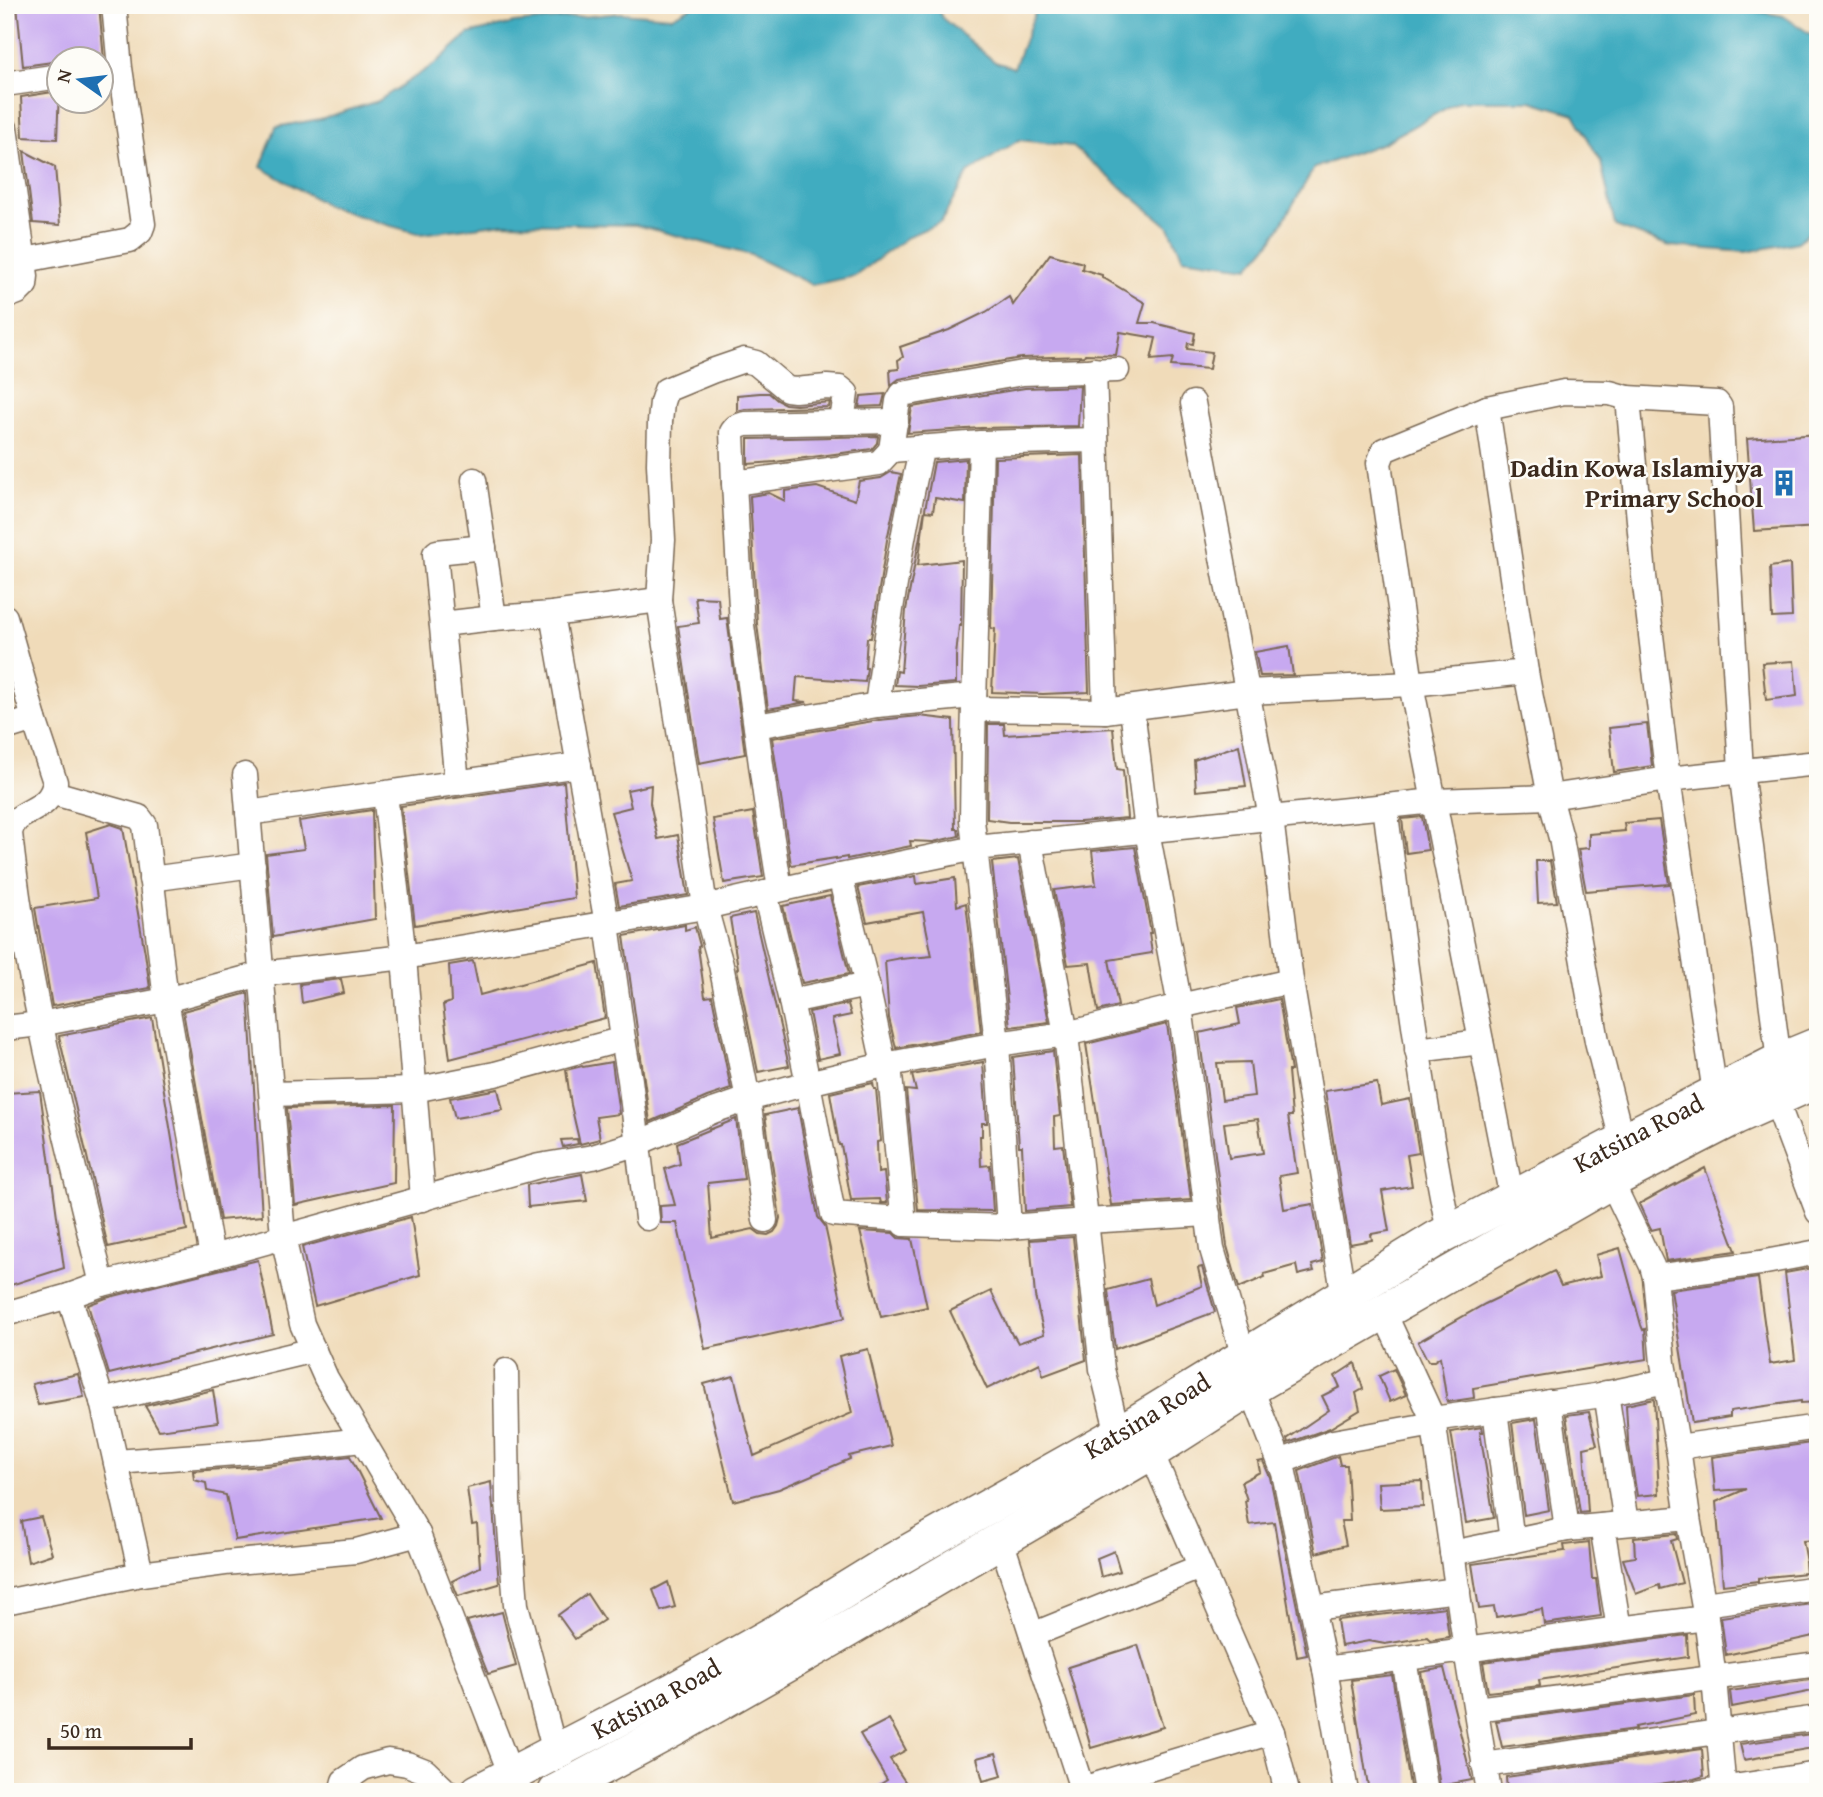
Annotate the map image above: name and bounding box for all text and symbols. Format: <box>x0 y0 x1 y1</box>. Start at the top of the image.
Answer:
north arrow <box>46 46 116 116</box>
text: N <box>48 66 79 85</box>
place label: Dadin Kowa Islamiyya Primary School <box>1510 448 1764 517</box>
building icon: Dadin Kowa Islamiyya Primary School <box>1769 468 1799 498</box>
street label: Katsina Road <box>1566 1083 1710 1182</box>
street label: Katsina Road <box>1077 1362 1218 1468</box>
street label: Katsina Road <box>584 1648 728 1749</box>
scale bar <box>49 1706 191 1750</box>
text: 50 m <box>60 1715 102 1746</box>

